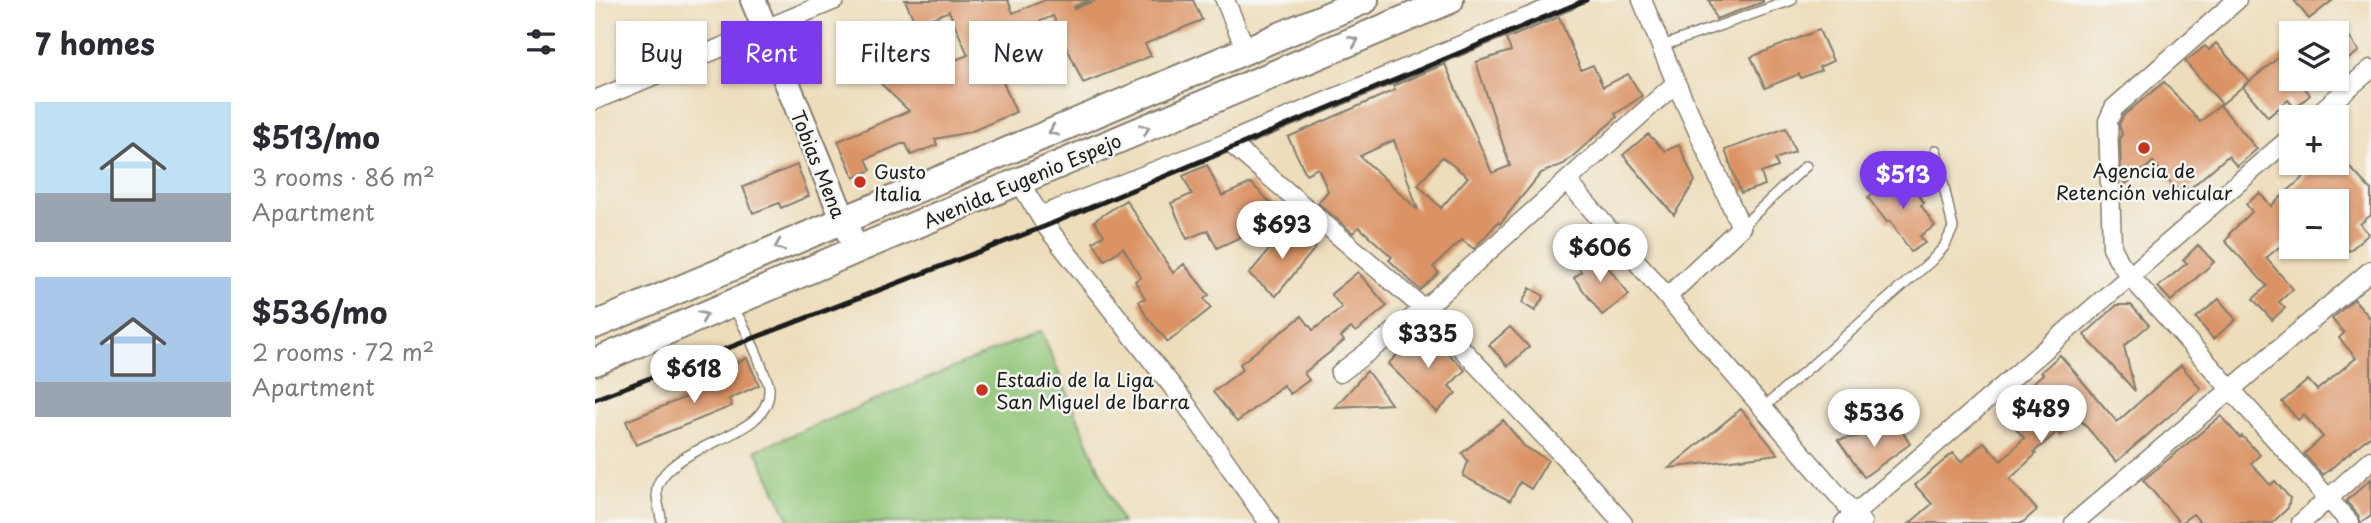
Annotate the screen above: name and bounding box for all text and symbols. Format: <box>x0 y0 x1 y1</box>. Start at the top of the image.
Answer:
text: 7 homes <box>35 20 155 65</box>
chip: Buy <box>616 21 707 84</box>
chip: Rent <box>721 21 822 84</box>
chip: Filters <box>836 21 955 84</box>
chip: New <box>969 21 1067 84</box>
map controls <box>2279 21 2349 259</box>
button: layers <box>2279 21 2349 91</box>
icon: filters <box>522 23 560 61</box>
one-way arrow <box>1347 35 1360 49</box>
button: + <box>2279 105 2349 175</box>
street label: Tobias Mena <box>785 106 853 222</box>
text: $513/mo <box>252 114 380 159</box>
one-way arrow <box>1048 122 1060 136</box>
one-way arrow <box>1137 123 1150 137</box>
street label: Avenida Eugenio Espejo <box>919 126 1125 234</box>
icon: home <box>91 130 175 214</box>
marker: Agencia de Retención vehicular <box>2136 140 2152 156</box>
pin: $513 <box>1862 152 1944 211</box>
text: $513 <box>1876 156 1930 191</box>
place label: Agencia de Retención vehicular <box>2056 156 2233 206</box>
place label: Gusto Italia <box>874 157 926 207</box>
text: 3 rooms · 86 m² <box>252 159 435 194</box>
marker: Gusto Italia <box>852 174 868 190</box>
button: − <box>2279 189 2349 259</box>
text: Apartment <box>252 194 375 229</box>
pin: $693 <box>1241 202 1323 261</box>
text: $693 <box>1253 206 1311 241</box>
pin: $606 <box>1559 224 1641 284</box>
text: $606 <box>1569 229 1631 264</box>
one-way arrow <box>773 238 786 252</box>
text: $536/mo <box>252 289 388 334</box>
icon: home <box>91 305 175 389</box>
one-way arrow <box>695 310 708 324</box>
pin: $335 <box>1387 310 1469 370</box>
text: $335 <box>1398 315 1458 350</box>
text: 2 rooms · 72 m² <box>252 334 434 369</box>
pin: $618 <box>653 346 735 405</box>
text: $618 <box>666 350 722 385</box>
place label: Estadio de la Liga San Miguel de Ibarra <box>996 365 1189 415</box>
text: Apartment <box>252 369 375 404</box>
marker: Estadio de la Liga San Miguel de Ibarra <box>974 382 990 398</box>
pin: $489 <box>2000 386 2082 445</box>
pin: $536 <box>1833 390 1915 449</box>
text: $489 <box>2012 390 2070 425</box>
text: $536 <box>1844 394 1904 429</box>

